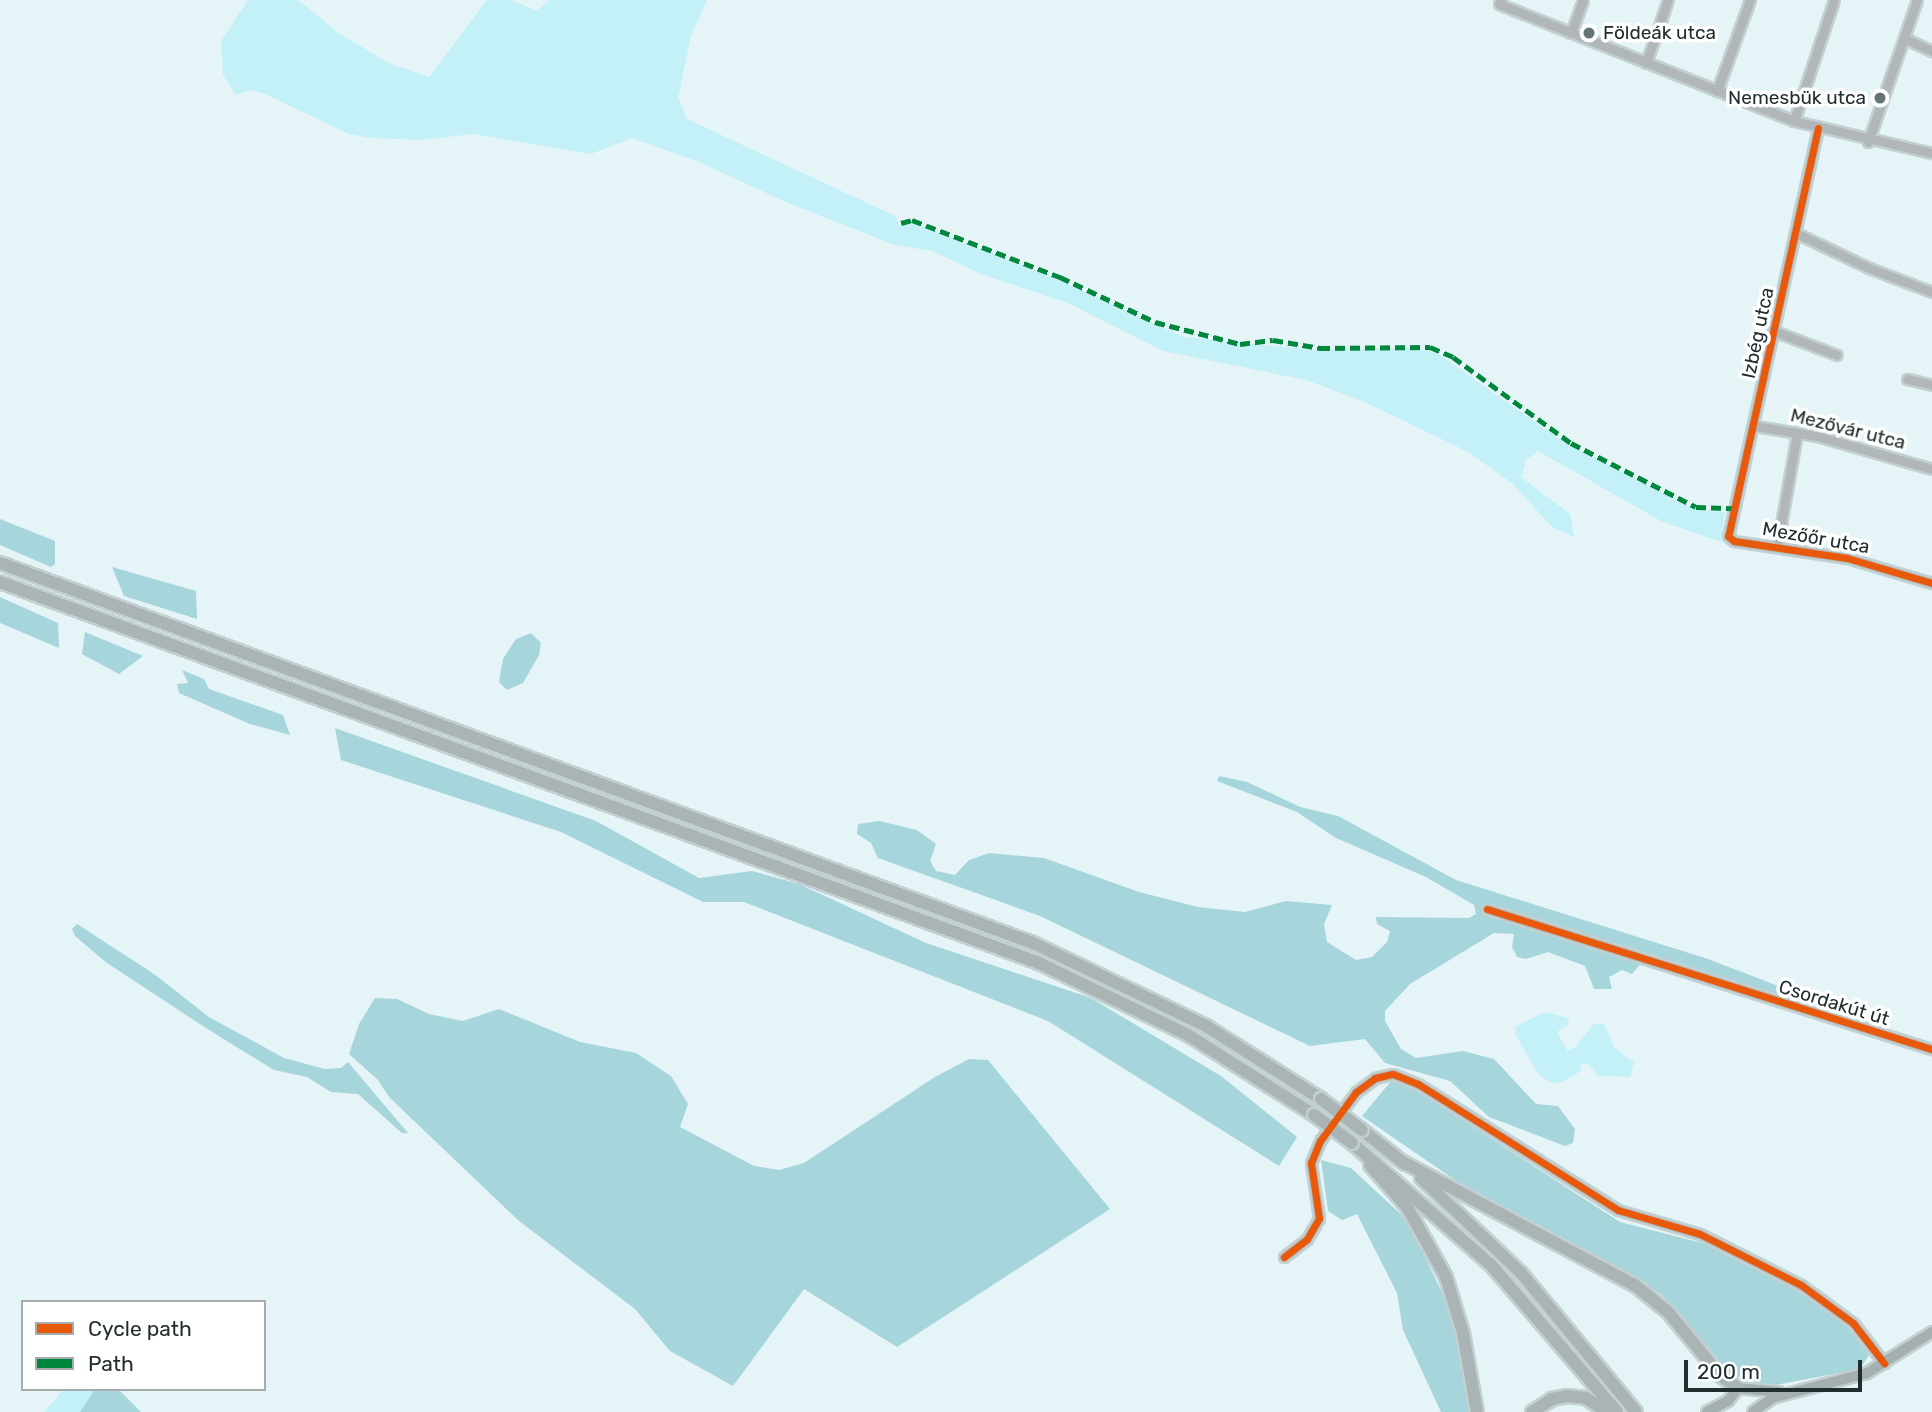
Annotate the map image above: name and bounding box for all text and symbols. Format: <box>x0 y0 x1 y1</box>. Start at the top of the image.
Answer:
place label: Földeák utca <box>1603 22 1716 44</box>
marker: Földeák utca <box>1581 25 1597 41</box>
place label: Nemesbük utca <box>1728 87 1866 109</box>
marker: Nemesbük utca <box>1872 90 1888 106</box>
street label: Izbég utca <box>1737 285 1779 381</box>
street label: Mezővár utca <box>1788 404 1908 454</box>
street label: Mezőőr utca <box>1760 517 1872 559</box>
street label: Csordakút út <box>1776 975 1892 1031</box>
legend <box>21 1300 266 1391</box>
text: Cycle path <box>88 1316 192 1341</box>
scale bar <box>1687 1346 1866 1390</box>
text: Path <box>88 1351 134 1376</box>
text: 200 m <box>1697 1359 1760 1384</box>

